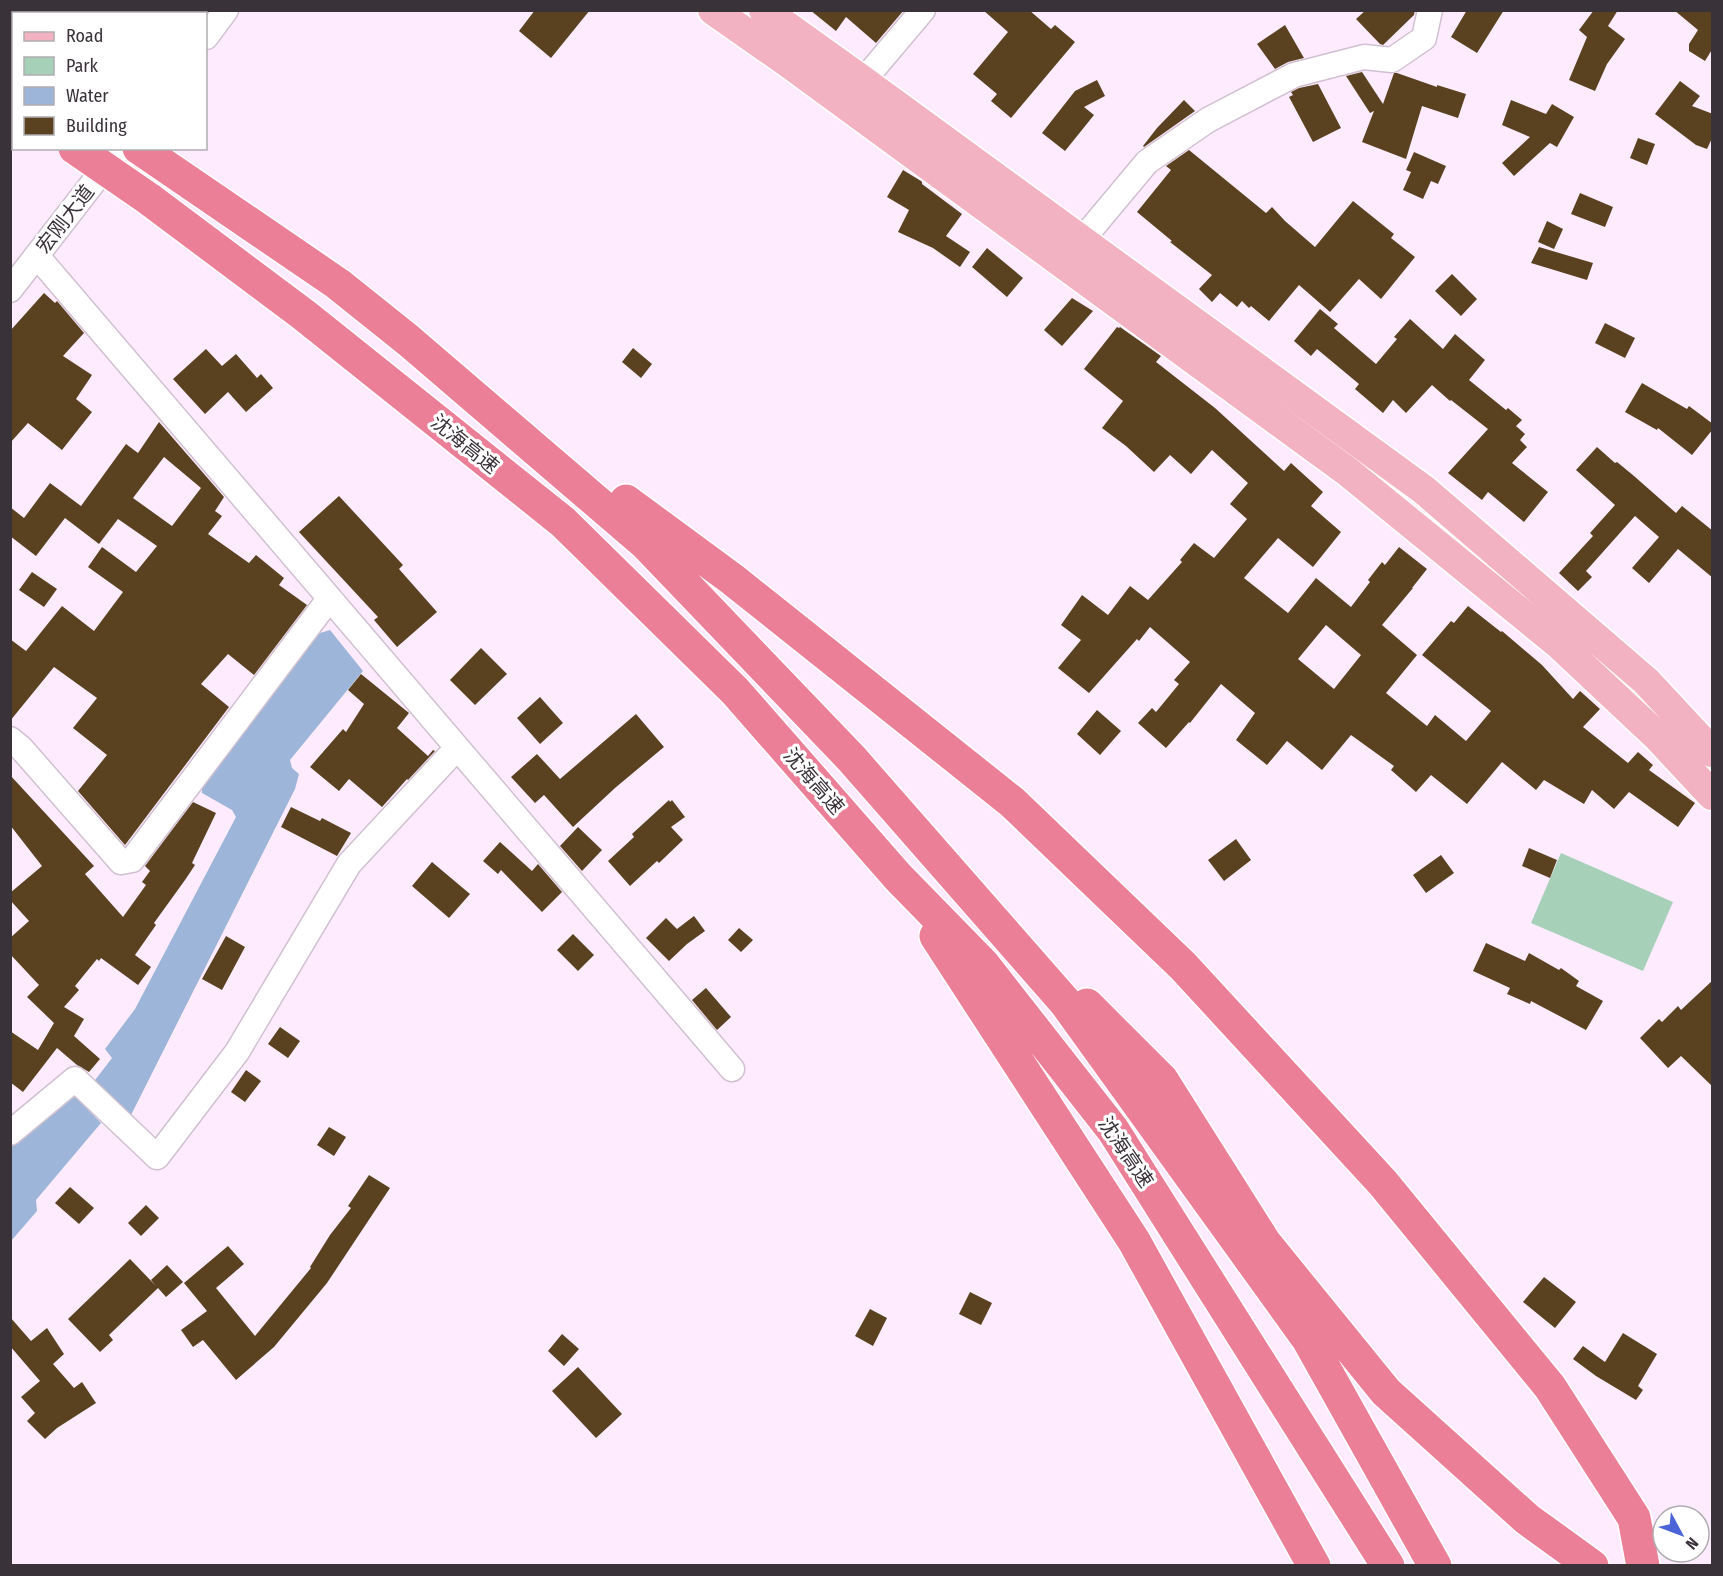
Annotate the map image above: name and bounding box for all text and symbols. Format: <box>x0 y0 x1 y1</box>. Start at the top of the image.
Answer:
legend <box>12 12 207 150</box>
text: Road <box>66 25 103 47</box>
text: Park <box>66 55 99 77</box>
text: Water <box>66 85 109 107</box>
text: Building <box>66 115 127 137</box>
street label: 宏刚大道 <box>31 180 99 258</box>
street label: 沈海高速 <box>426 410 504 478</box>
street label: 沈海高速 <box>779 743 849 819</box>
street label: 沈海高速 <box>1094 1112 1158 1192</box>
north arrow <box>1651 1504 1711 1564</box>
text: N <box>1682 1534 1702 1553</box>

